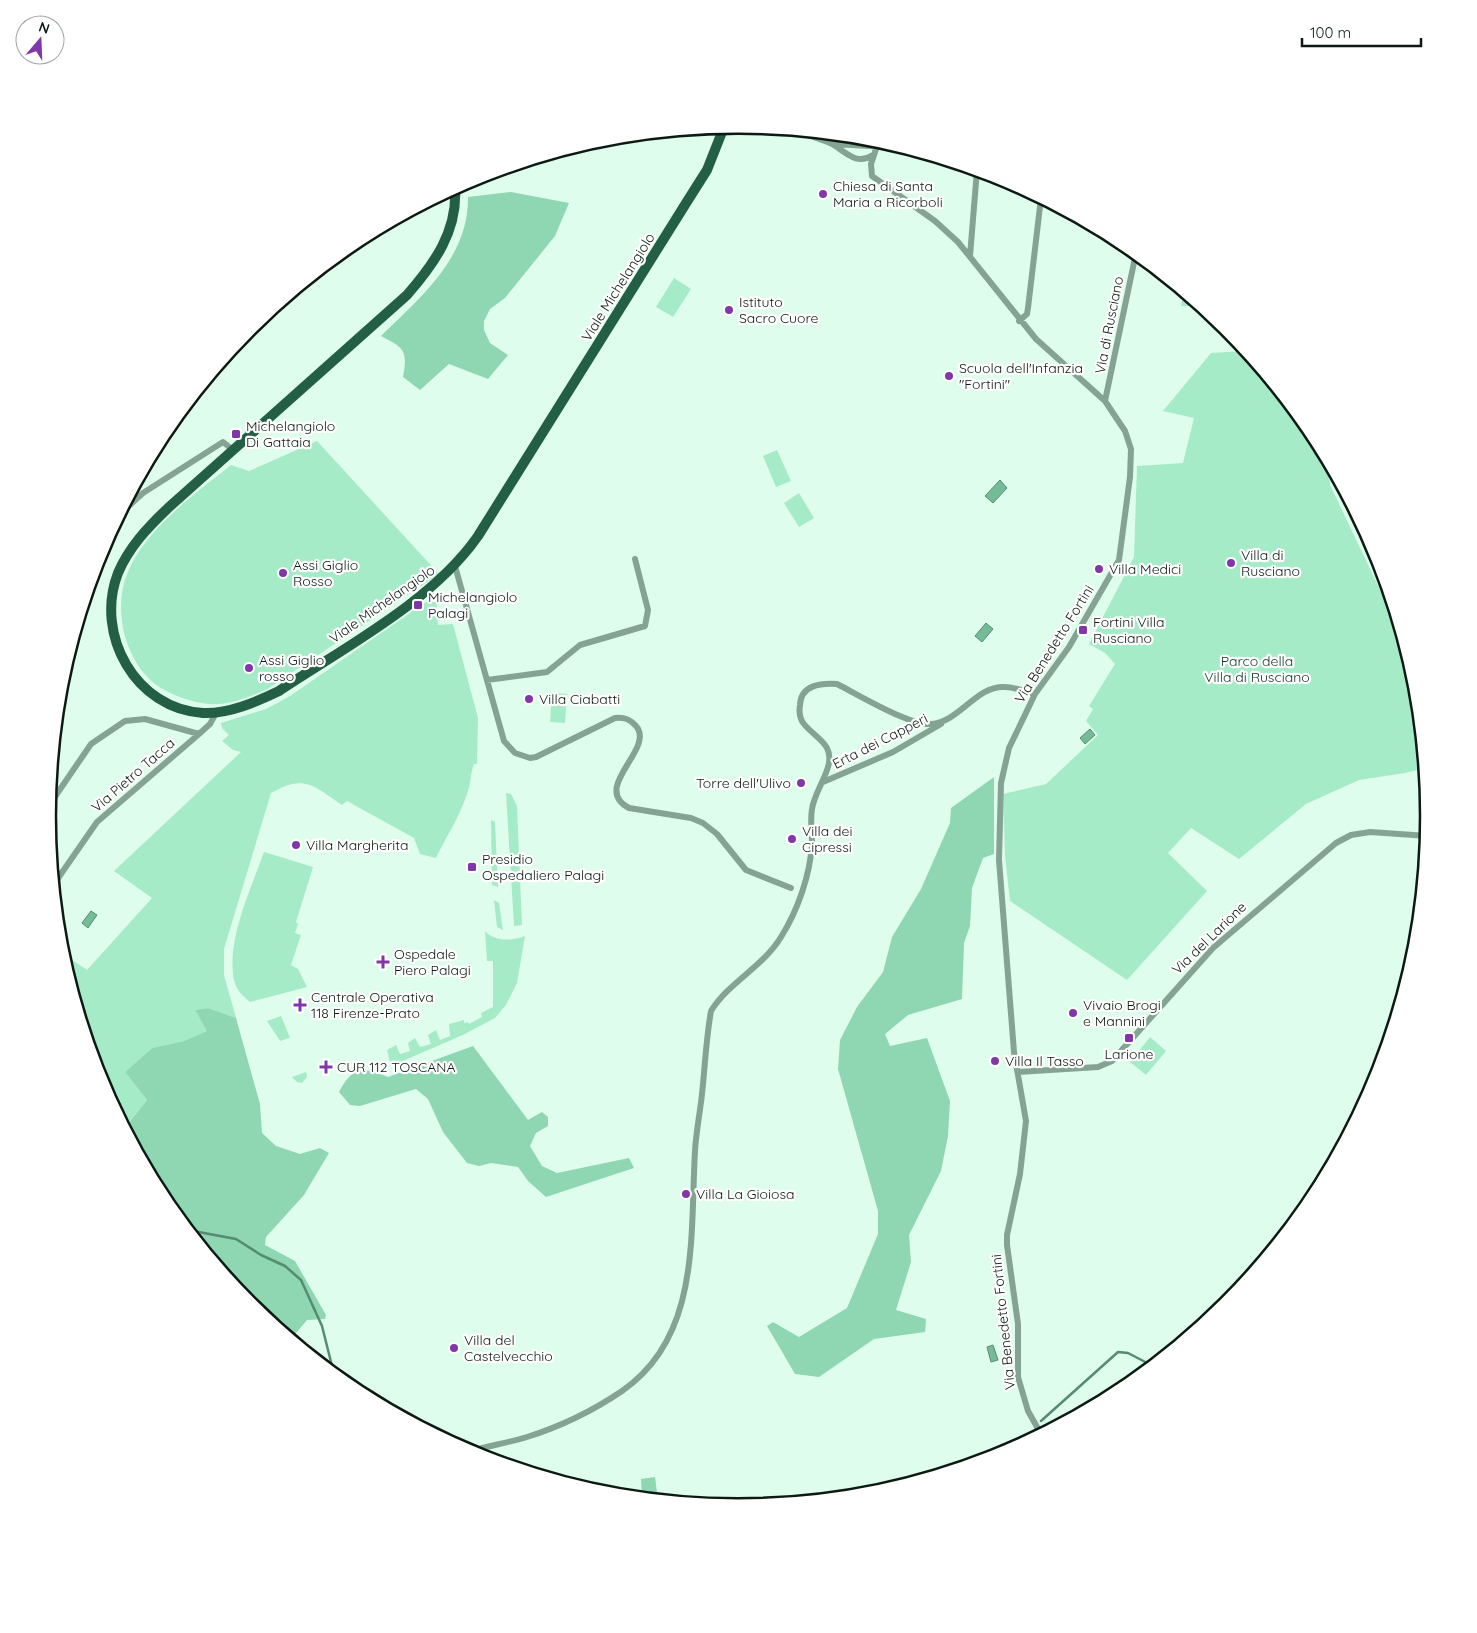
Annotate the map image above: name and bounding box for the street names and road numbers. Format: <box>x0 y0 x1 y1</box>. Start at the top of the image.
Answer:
street label: Viale Michelangiolo <box>577 229 659 345</box>
street label: Via di Rusciano <box>1091 275 1127 375</box>
street label: Viale Michelangiolo <box>326 561 438 647</box>
street label: Via Benedetto Fortini <box>1010 582 1098 706</box>
street label: Erta dei Capperi <box>829 709 931 773</box>
street label: Via Pietro Tacca <box>88 734 178 816</box>
street label: Via del Larione <box>1168 898 1250 978</box>
street label: Via Benedetto Fortini <box>987 1253 1019 1391</box>

